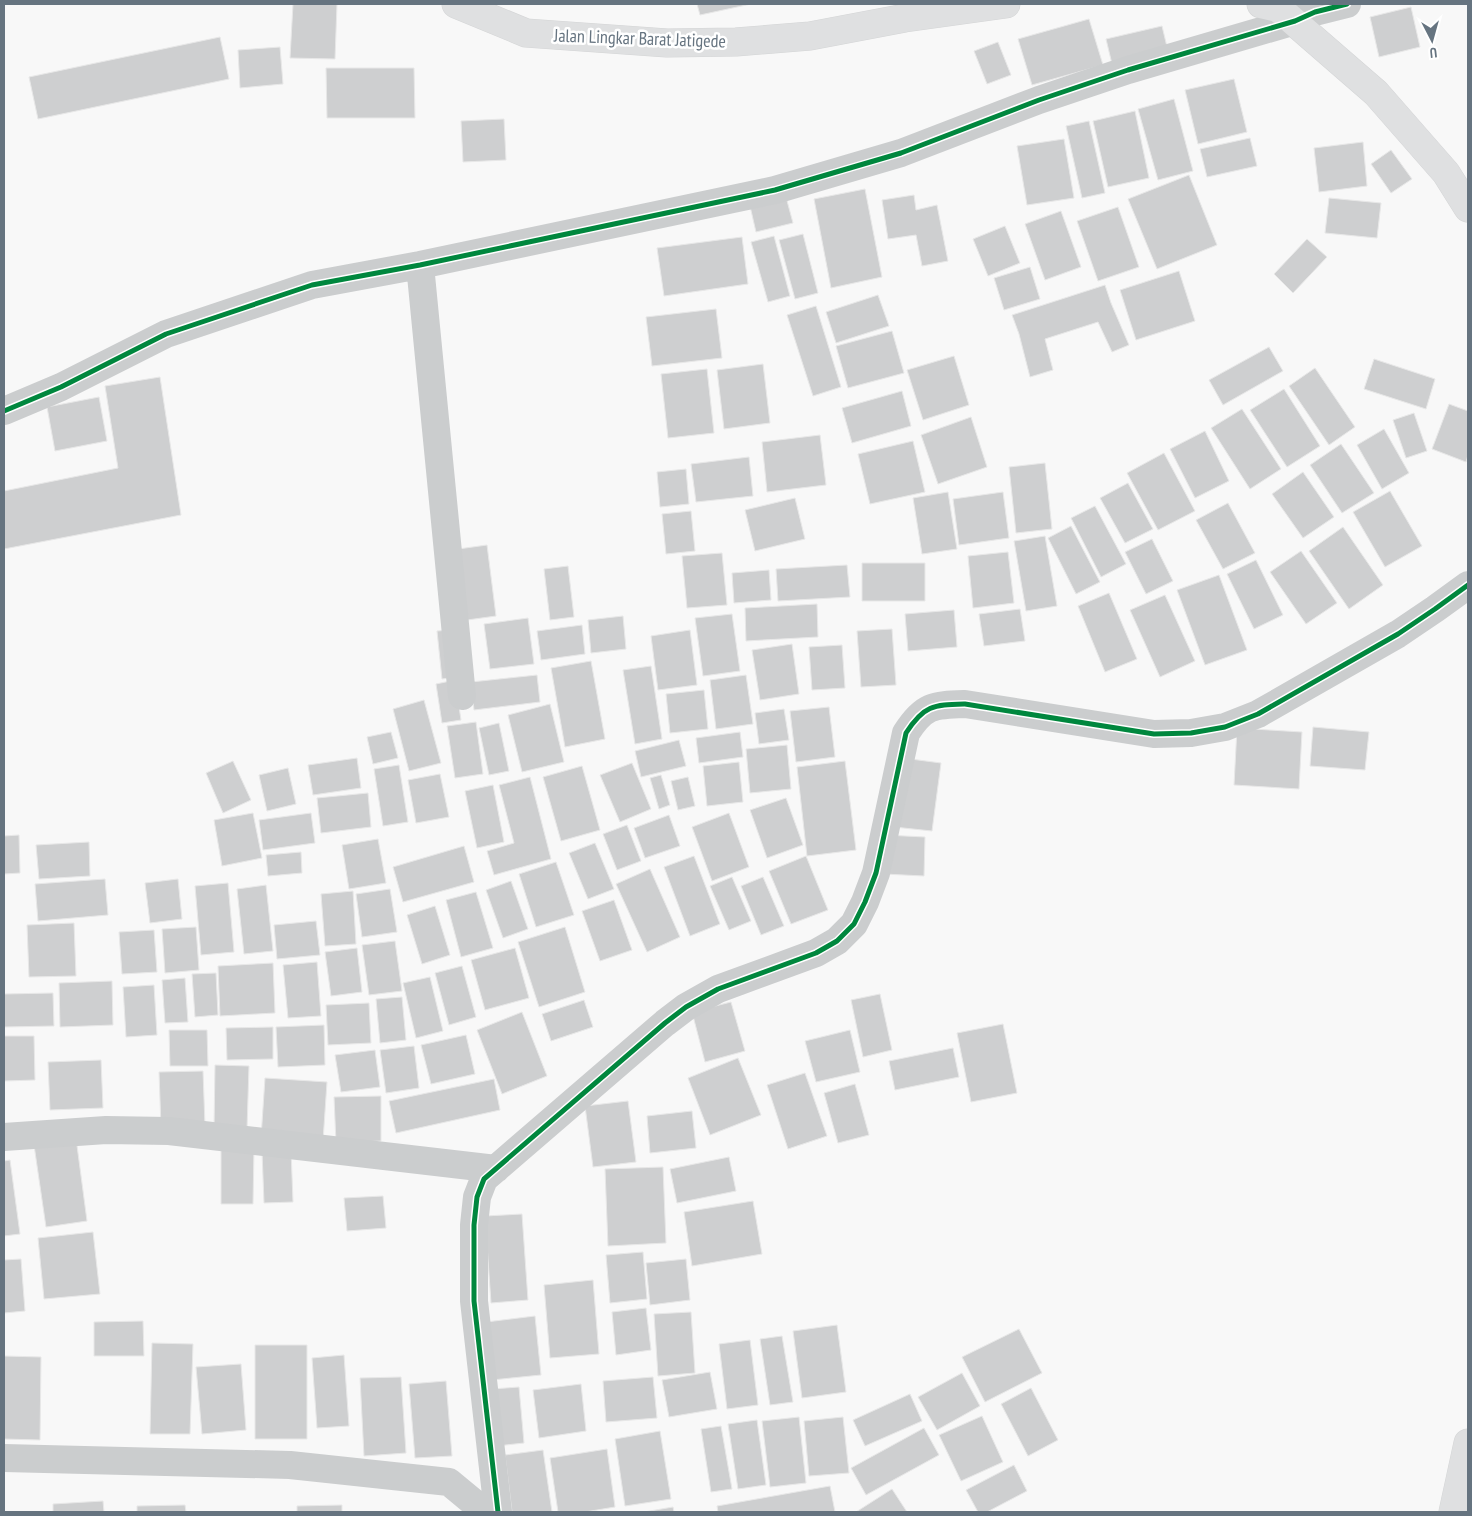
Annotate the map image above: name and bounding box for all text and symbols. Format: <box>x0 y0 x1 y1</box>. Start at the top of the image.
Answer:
north arrow <box>1407 15 1457 65</box>
street label: Jalan Lingkar Barat Jatigede <box>553 23 726 52</box>
text: U <box>1429 44 1438 62</box>

